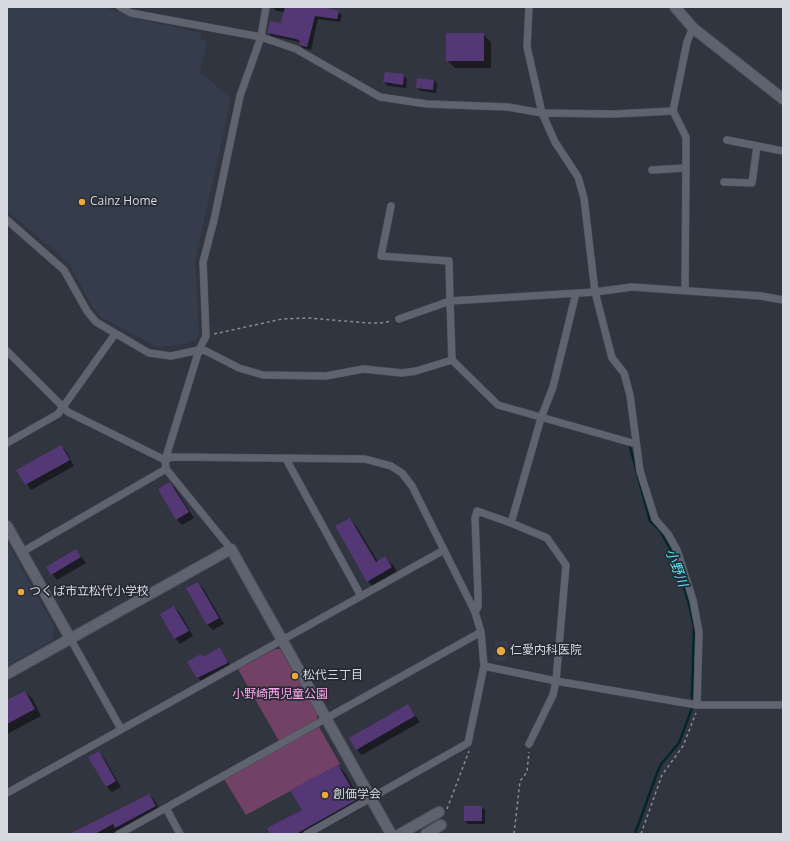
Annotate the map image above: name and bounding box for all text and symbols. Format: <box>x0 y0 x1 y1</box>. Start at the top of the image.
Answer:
place label: Cainz Home <box>90 195 157 209</box>
marker: Cainz Home <box>77 197 87 207</box>
water label: 小野川 <box>662 547 690 589</box>
place label: つくば市立松代小学校 <box>29 585 149 599</box>
marker: つくば市立松代小学校 <box>16 587 26 597</box>
place label: 仁愛内科医院 <box>510 644 582 658</box>
marker: 仁愛内科医院 <box>495 645 507 657</box>
place label: 松代三丁目 <box>303 669 363 683</box>
marker: 松代三丁目 <box>290 671 300 681</box>
park label: 小野崎西児童公園 <box>232 688 328 702</box>
place label: 創価学会 <box>333 788 381 802</box>
marker: 創価学会 <box>320 790 330 800</box>

